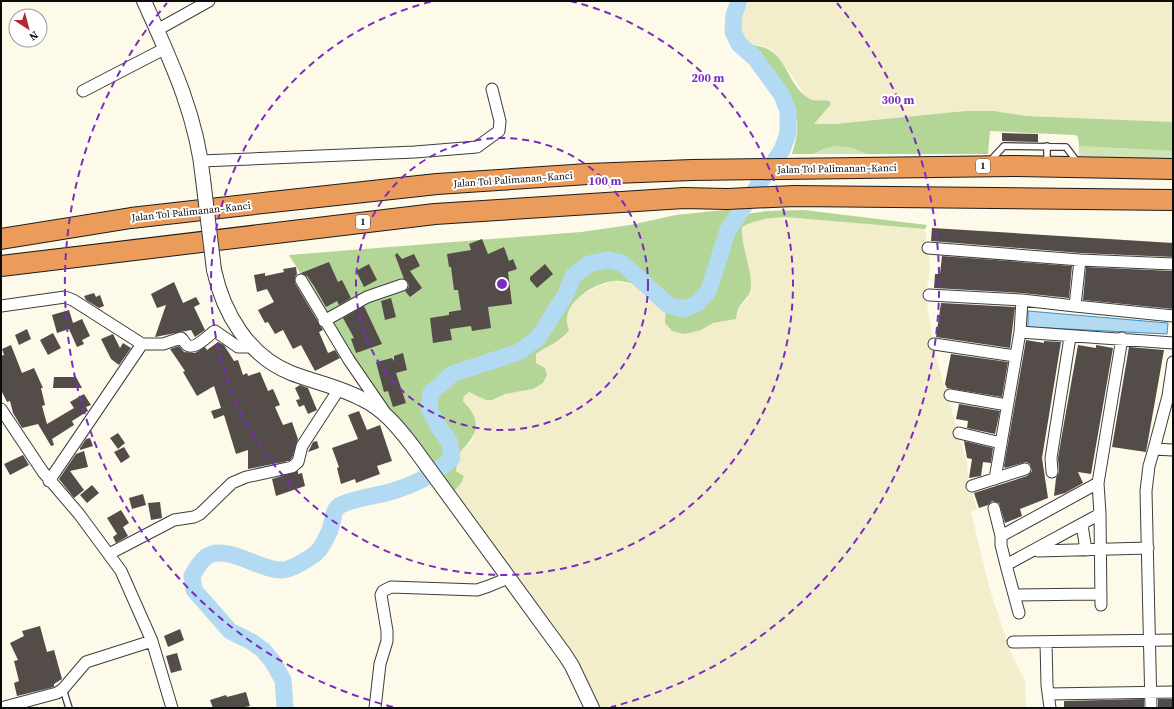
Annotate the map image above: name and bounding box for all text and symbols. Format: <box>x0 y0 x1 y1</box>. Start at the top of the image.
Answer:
north arrow <box>8 8 48 48</box>
text: N <box>26 27 41 44</box>
text: 200 m <box>692 70 725 86</box>
text: 300 m <box>882 92 915 108</box>
road number: 1 <box>976 159 990 173</box>
street label: Jalan Tol Palimanan–Kanci <box>776 161 897 176</box>
street label: Jalan Tol Palimanan–Kanci <box>452 169 573 190</box>
text: 100 m <box>589 173 622 189</box>
street label: Jalan Tol Palimanan–Kanci <box>130 199 251 224</box>
road number: 1 <box>356 215 370 229</box>
centre of rings <box>495 277 509 291</box>

